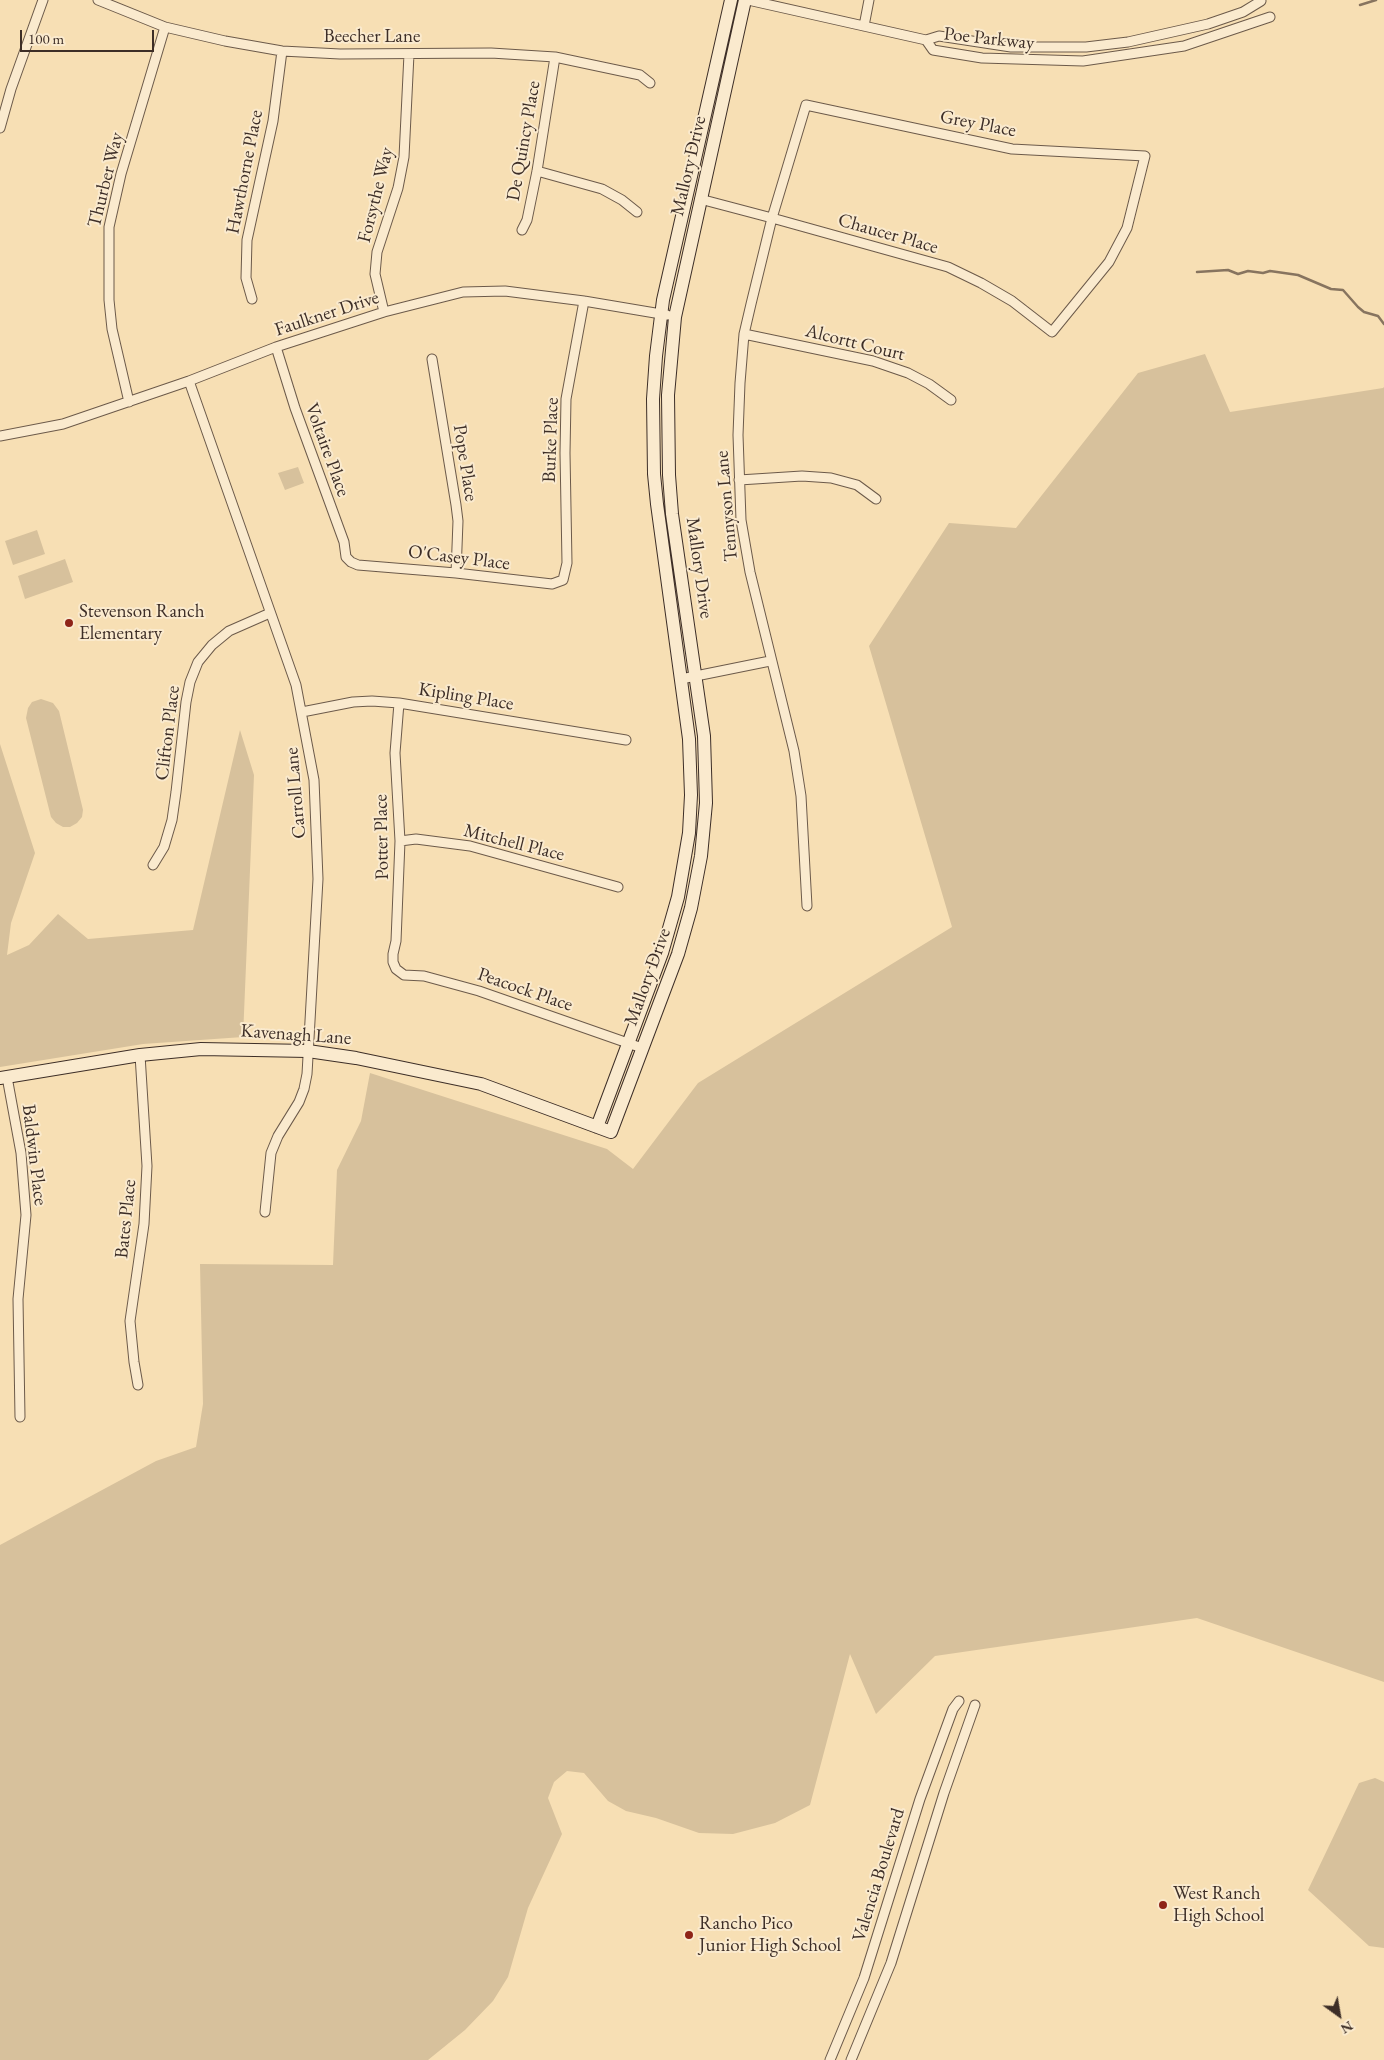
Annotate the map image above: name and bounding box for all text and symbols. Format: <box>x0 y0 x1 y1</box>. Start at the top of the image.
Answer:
scale bar <box>22 20 156 52</box>
street label: Poe Parkway <box>943 23 1035 55</box>
street label: Beecher Lane <box>324 26 420 48</box>
text: 100 m <box>28 29 64 48</box>
street label: De Quincy Place <box>502 79 546 203</box>
street label: Grey Place <box>938 105 1018 143</box>
street label: Hawthorne Place <box>222 108 268 236</box>
street label: Mallory Drive <box>666 114 712 218</box>
street label: Thurber Way <box>83 130 129 230</box>
street label: Forsythe Way <box>353 145 399 245</box>
street label: Chaucer Place <box>835 209 941 259</box>
street label: Faulkner Drive <box>272 286 382 342</box>
street label: Alcortt Court <box>803 320 907 366</box>
street label: Burke Place <box>538 397 564 483</box>
street label: Voltaire Place <box>300 400 354 500</box>
street label: Pope Place <box>448 423 482 503</box>
street label: Tennyson Lane <box>711 450 743 562</box>
street label: Mallory Drive <box>681 516 717 620</box>
street label: O'Casey Place <box>407 540 511 576</box>
place label: Stevenson Ranch Elementary <box>79 601 205 645</box>
marker: Stevenson Ranch Elementary <box>63 617 75 629</box>
street label: Kipling Place <box>417 678 515 716</box>
street label: Clifton Place <box>151 684 185 782</box>
street label: Carroll Lane <box>281 746 311 840</box>
street label: Potter Place <box>370 794 394 880</box>
street label: Mitchell Place <box>461 819 567 867</box>
street label: Mallory Drive <box>620 925 676 1029</box>
street label: Peacock Place <box>474 963 576 1017</box>
street label: Kavenagh Lane <box>240 1020 352 1050</box>
street label: Baldwin Place <box>16 1103 52 1207</box>
street label: Bates Place <box>111 1178 141 1260</box>
street label: Valencia Boulevard <box>848 1806 910 1944</box>
place label: West Ranch High School <box>1173 1883 1264 1927</box>
marker: West Ranch High School <box>1157 1899 1169 1911</box>
place label: Rancho Pico Junior High School <box>699 1913 841 1957</box>
marker: Rancho Pico Junior High School <box>683 1929 695 1941</box>
north arrow <box>1314 1990 1364 2040</box>
text: N <box>1337 2017 1357 2038</box>

